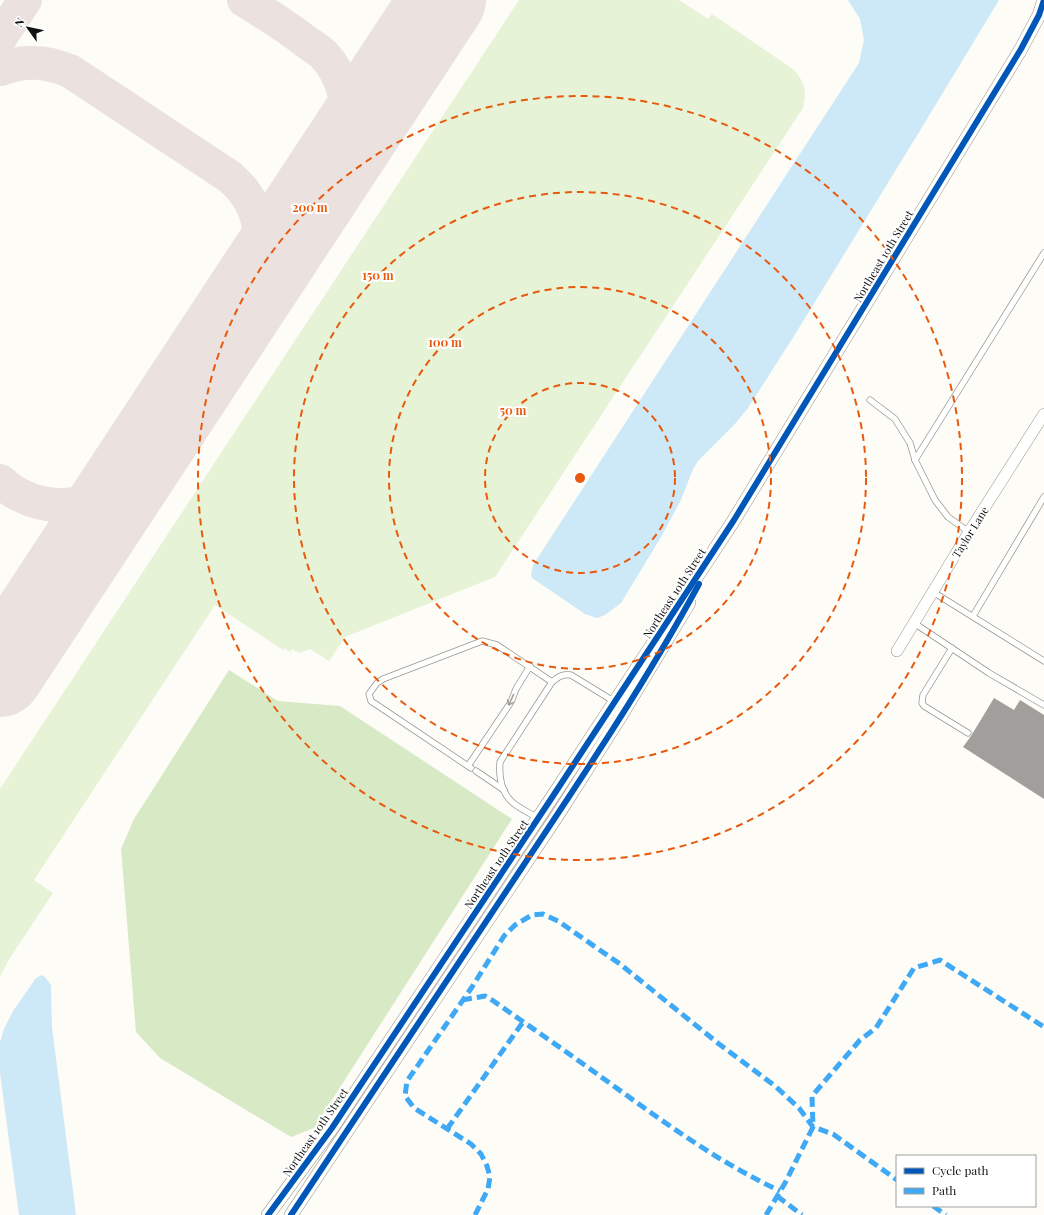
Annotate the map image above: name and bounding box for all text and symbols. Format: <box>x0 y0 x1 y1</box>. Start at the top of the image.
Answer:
north arrow <box>8 8 48 48</box>
text: N <box>11 15 28 30</box>
text: 200 m <box>292 199 328 215</box>
street label: Northeast 10th Street <box>850 207 916 305</box>
text: 150 m <box>362 267 394 283</box>
text: 100 m <box>428 334 462 350</box>
text: 50 m <box>500 402 527 418</box>
centre of rings <box>573 471 587 485</box>
street label: Taylor Lane <box>948 503 992 561</box>
street label: Northeast 10th Street <box>639 545 709 641</box>
one-way arrow <box>507 694 514 706</box>
street label: Northeast 10th Street <box>461 816 532 912</box>
street label: Northeast 10th Street <box>279 1085 351 1179</box>
legend <box>896 1155 1036 1207</box>
text: Cycle path <box>932 1162 989 1178</box>
text: Path <box>932 1182 956 1198</box>

